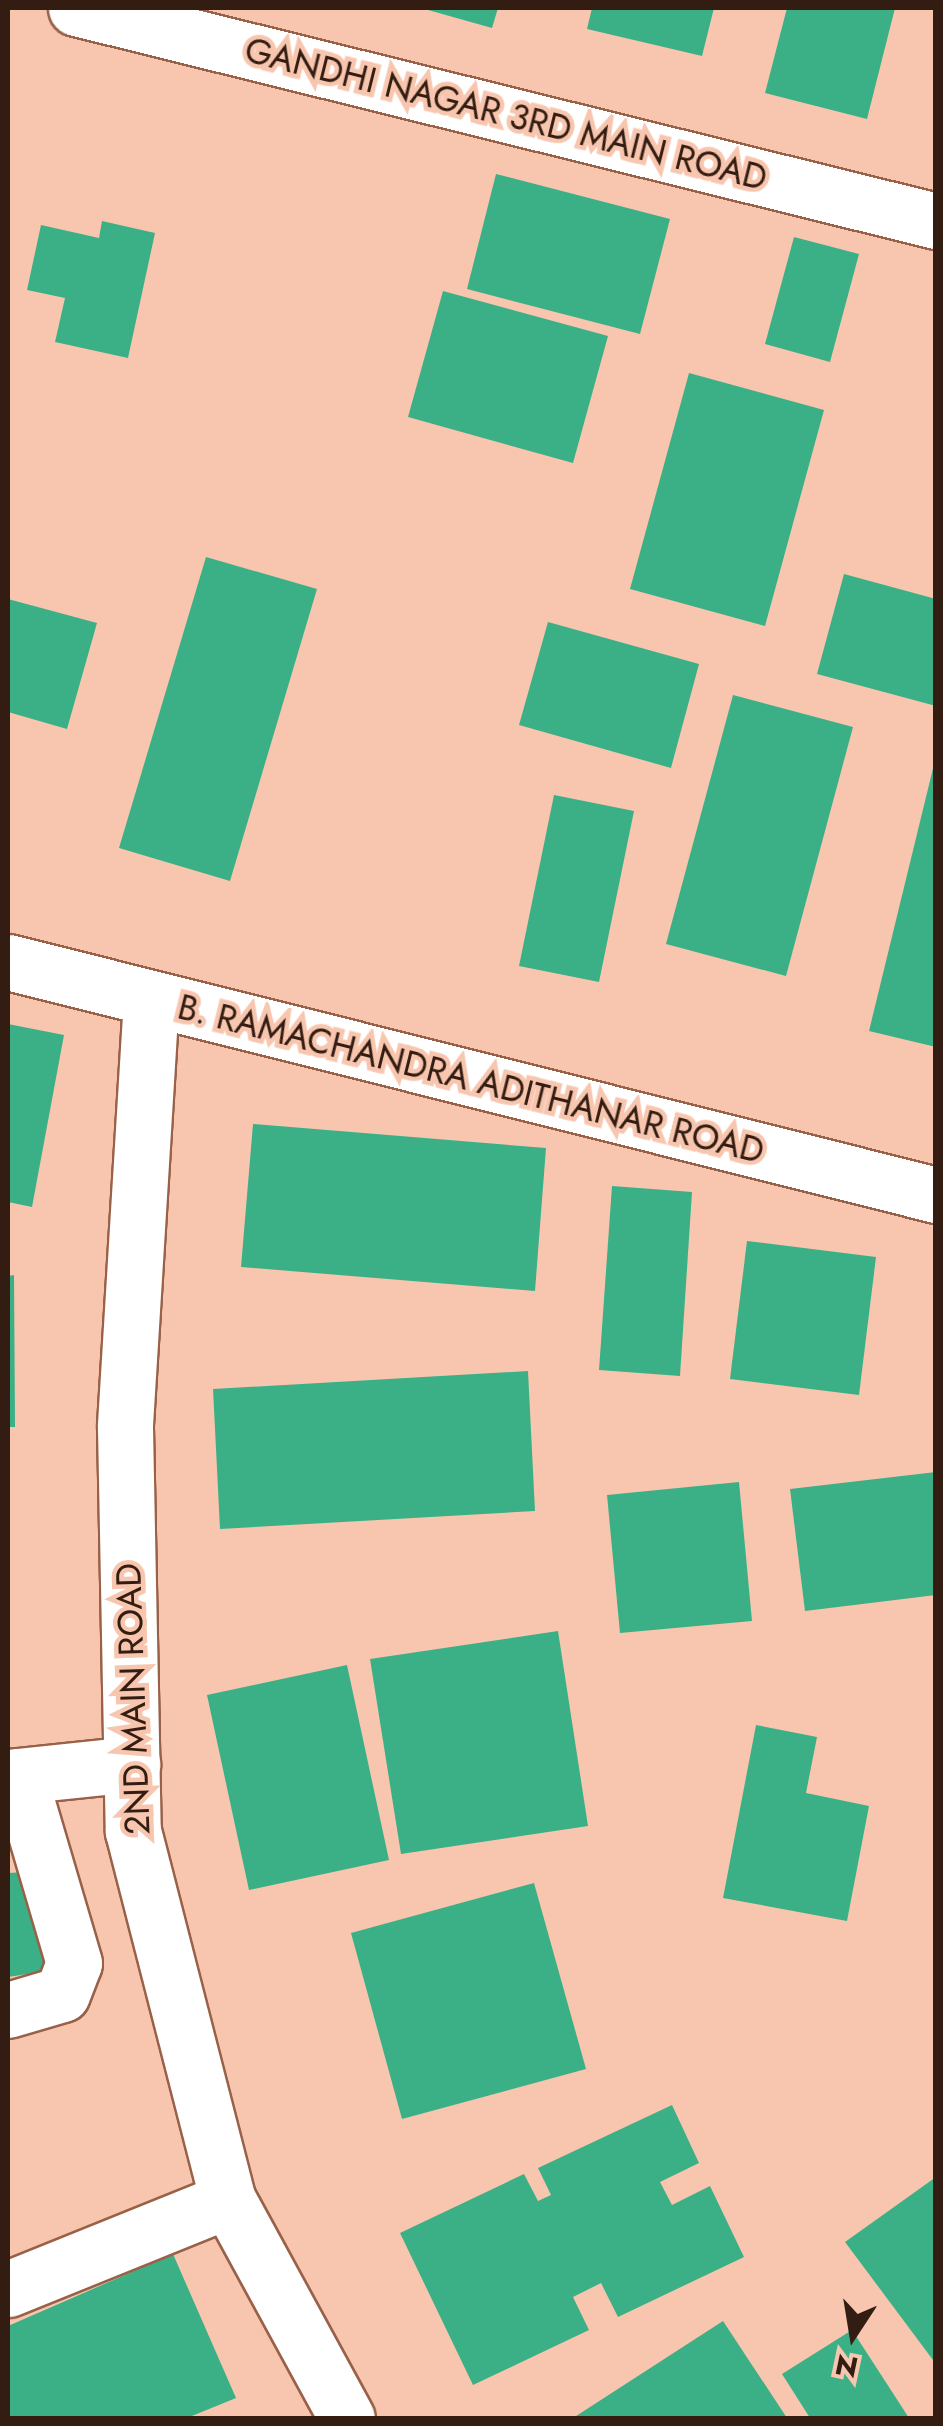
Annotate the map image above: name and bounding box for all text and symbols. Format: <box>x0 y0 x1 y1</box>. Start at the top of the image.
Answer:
street label: GANDHI NAGAR 3RD MAIN ROAD <box>241 29 771 199</box>
street label: B. RAMACHANDRA ADITHANAR ROAD <box>174 986 768 1172</box>
street label: 2ND MAIN ROAD <box>107 1562 159 1836</box>
north arrow <box>803 2286 903 2386</box>
text: N <box>832 2343 862 2388</box>

